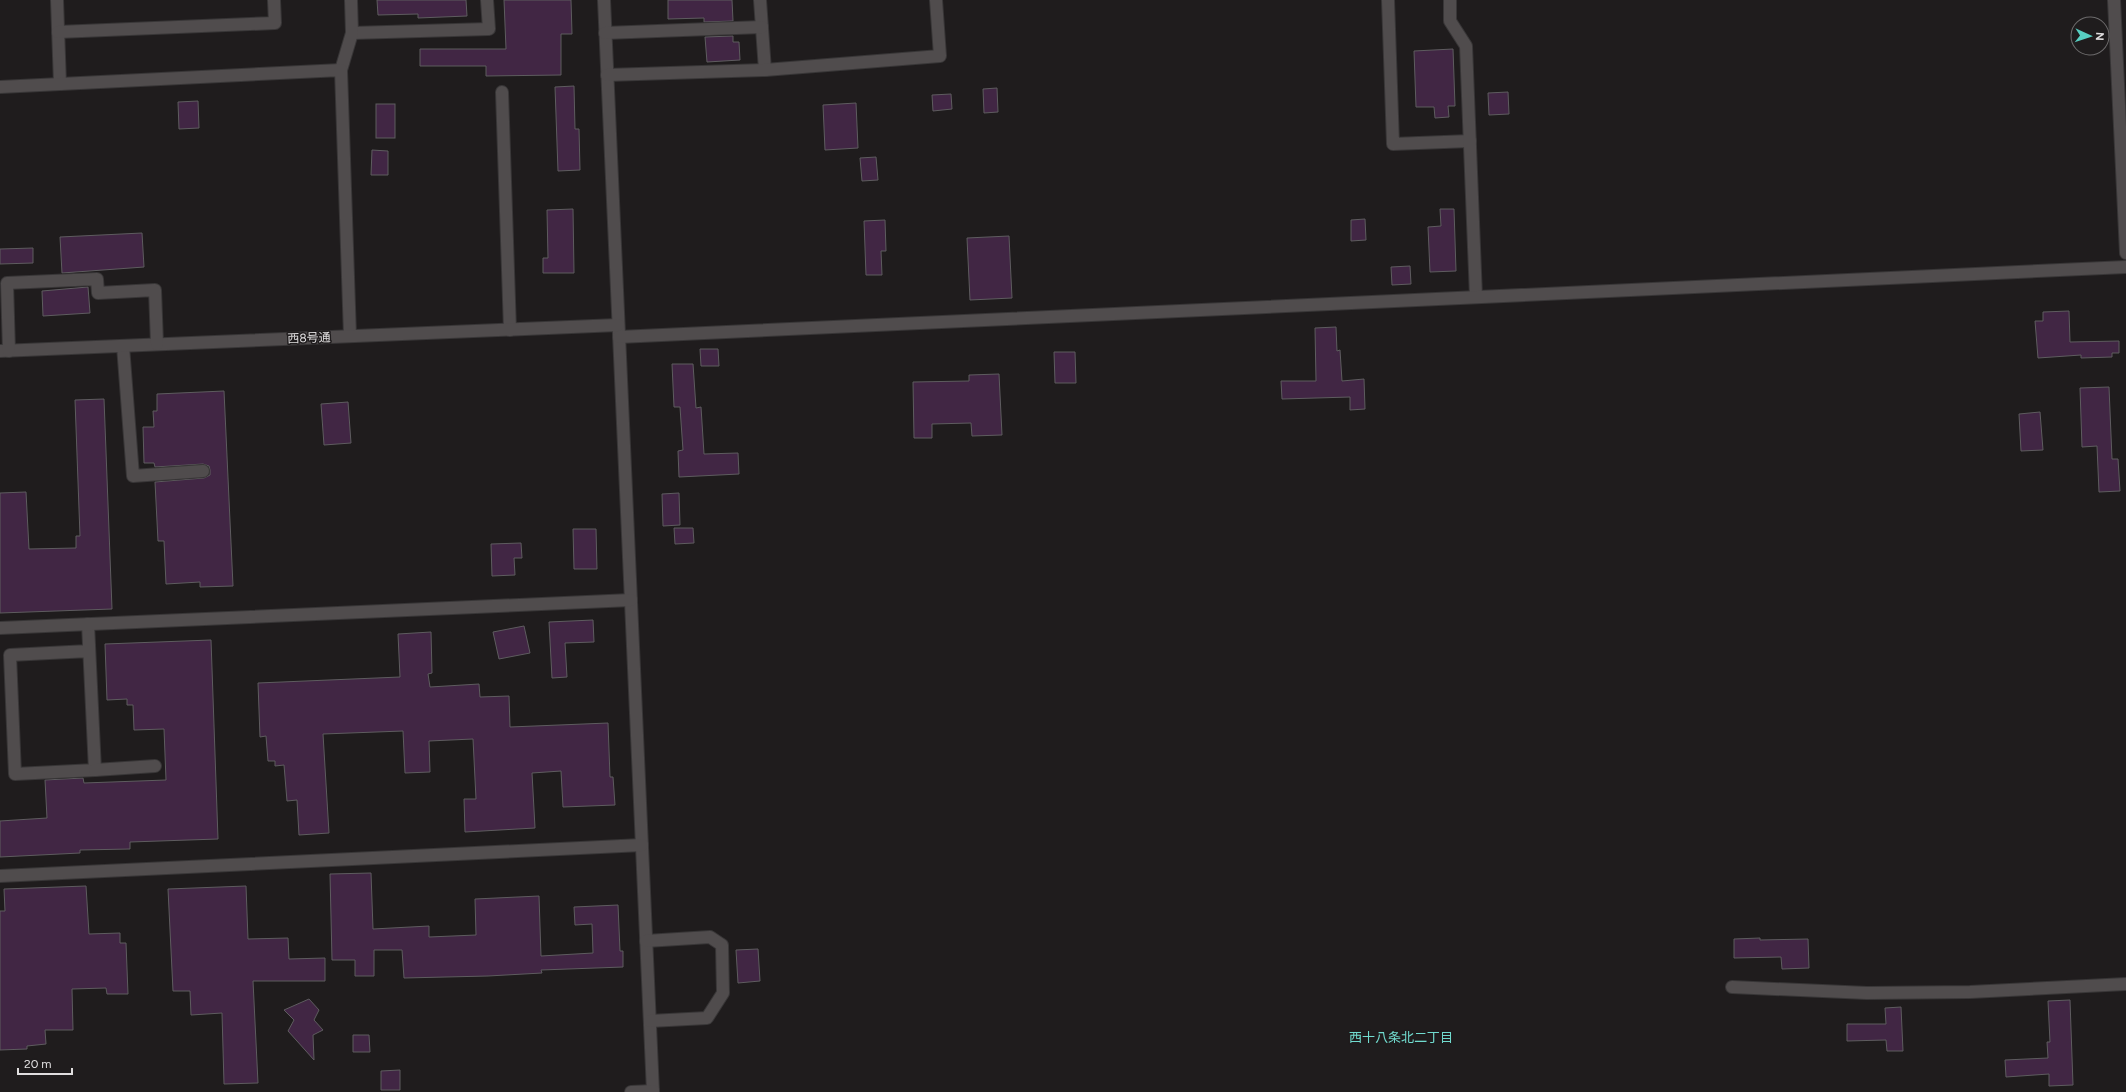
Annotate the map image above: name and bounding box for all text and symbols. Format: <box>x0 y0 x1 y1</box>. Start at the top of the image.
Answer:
north arrow <box>2070 16 2110 56</box>
text: N <box>2093 32 2106 41</box>
street label: 西8号通 <box>287 330 331 346</box>
district label: 西十八条北二丁目 <box>1349 1030 1453 1045</box>
scale bar <box>18 1050 72 1076</box>
text: 20 m <box>24 1057 52 1071</box>

